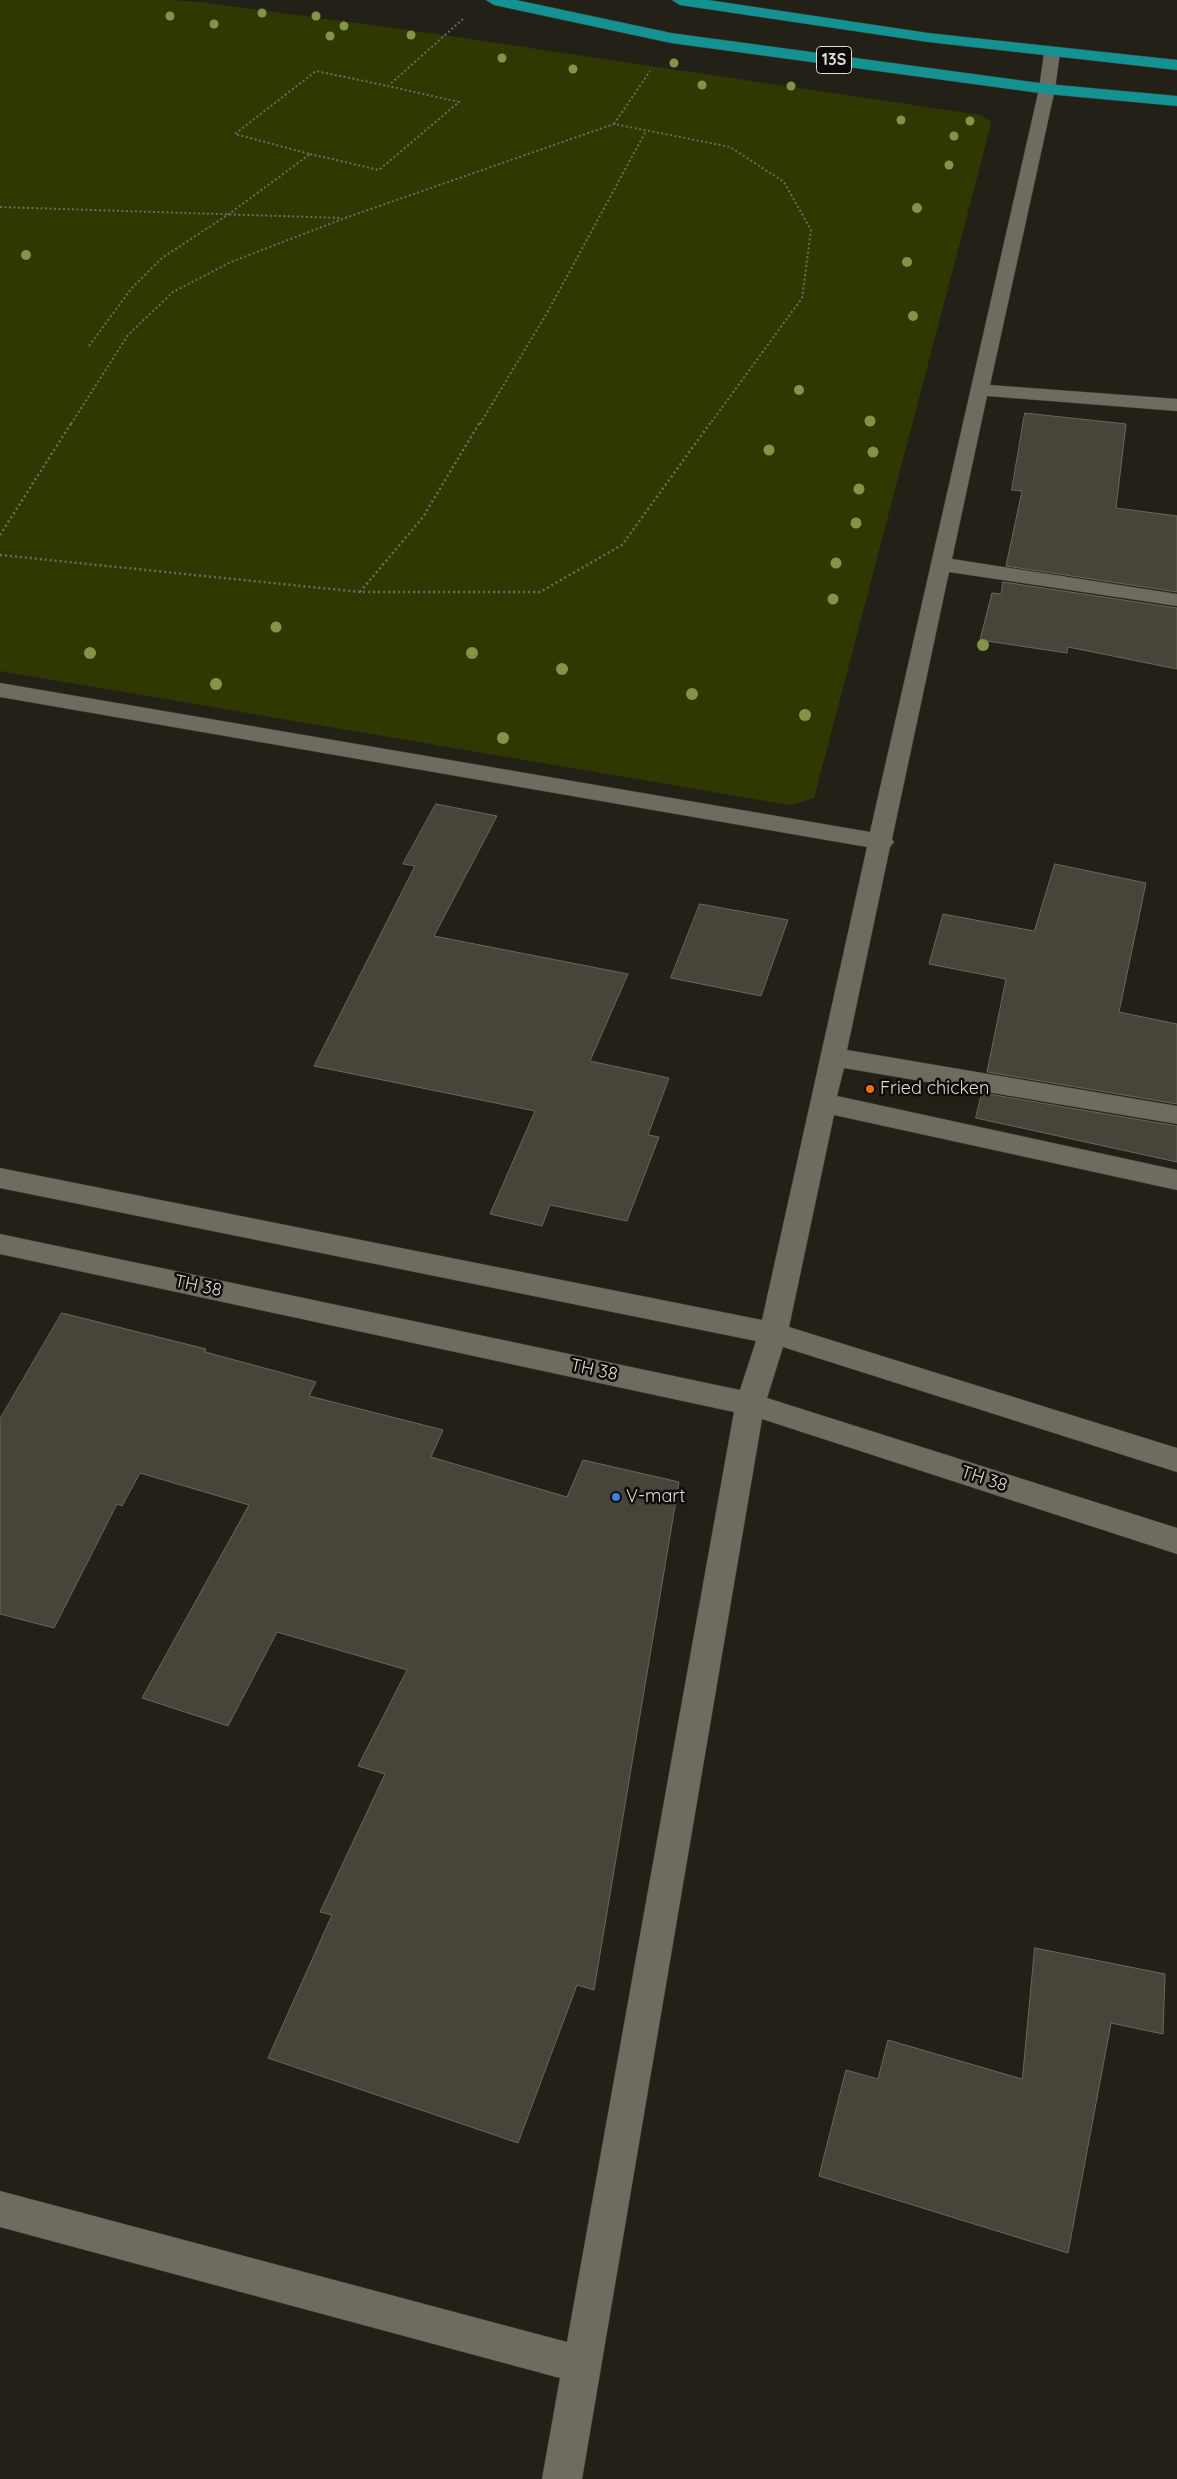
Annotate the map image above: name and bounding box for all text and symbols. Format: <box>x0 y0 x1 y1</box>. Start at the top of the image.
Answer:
road number: 13S <box>816 46 852 74</box>
place label: Fried chicken <box>880 1078 989 1100</box>
marker: Fried chicken <box>864 1083 876 1095</box>
street label: TH 38 <box>172 1270 224 1302</box>
street label: TH 38 <box>568 1354 620 1386</box>
street label: TH 38 <box>958 1461 1010 1497</box>
place label: V-mart <box>626 1486 685 1508</box>
marker: V-mart <box>610 1491 622 1503</box>

